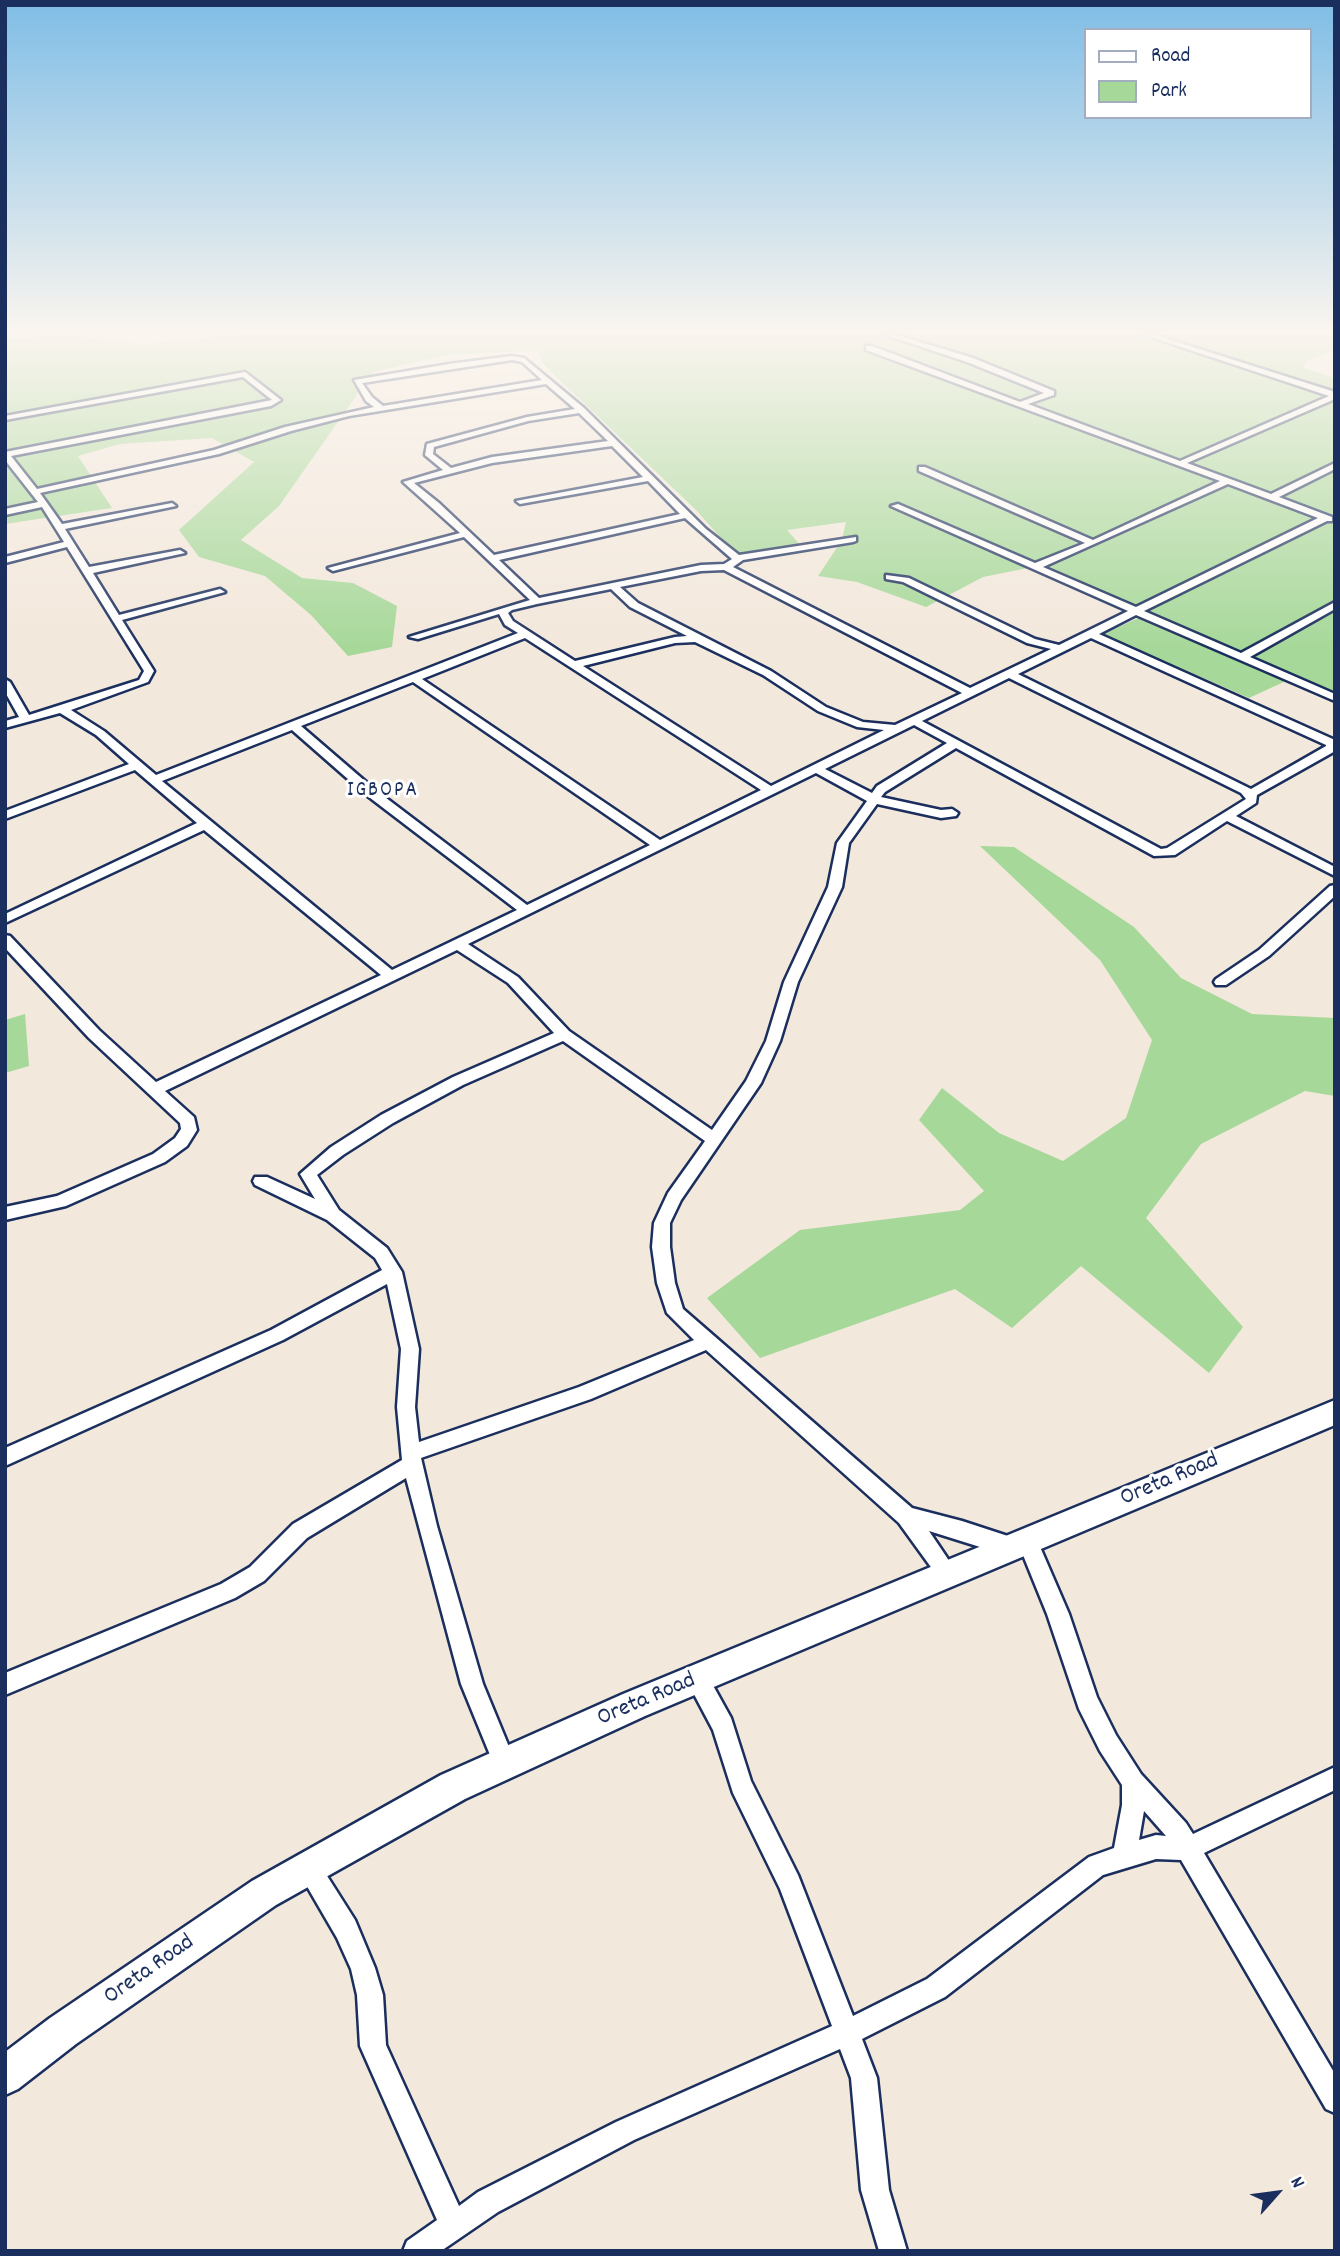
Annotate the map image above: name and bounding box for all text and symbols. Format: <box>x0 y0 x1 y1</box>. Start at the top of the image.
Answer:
legend <box>1084 28 1312 119</box>
text: Road <box>1151 42 1190 72</box>
text: Park <box>1151 77 1187 107</box>
district label: IGBOPA <box>348 779 418 805</box>
street label: Oreta Road <box>1117 1447 1223 1515</box>
street label: Oreta Road <box>594 1667 700 1735</box>
street label: Oreta Road <box>99 1929 201 2013</box>
north arrow <box>1242 2158 1312 2228</box>
text: N <box>1282 2172 1310 2193</box>

